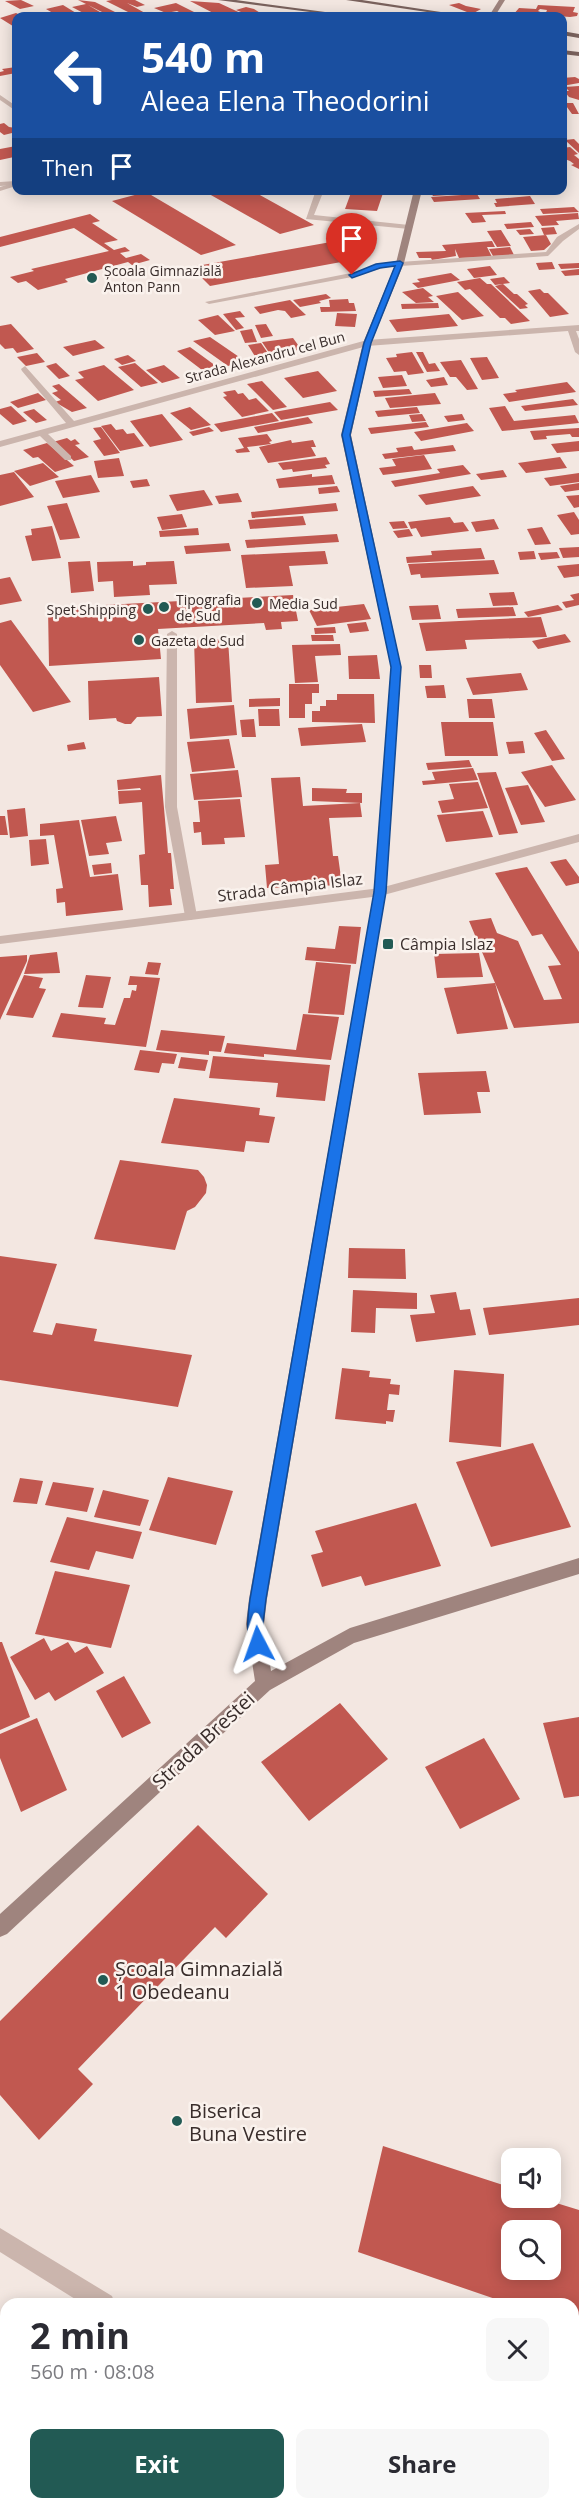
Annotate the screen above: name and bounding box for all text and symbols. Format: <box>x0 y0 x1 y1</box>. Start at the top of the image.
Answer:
text: 540 m <box>141 28 265 85</box>
icon: left <box>42 36 120 114</box>
text: Aleea Elena Theodorini <box>141 82 430 119</box>
icon: arrive <box>105 150 138 183</box>
text: Then <box>42 152 93 182</box>
pin <box>326 213 377 275</box>
icon: arrive <box>335 222 368 255</box>
place label: Școala Gimnazială Anton Pann <box>104 261 222 296</box>
marker: Școala Gimnazială Anton Pann <box>85 271 99 285</box>
street label: Strada Alexandru cel Bun <box>183 327 347 387</box>
place label: Tipografia de Sud <box>176 590 241 625</box>
place label: Media Sud <box>269 594 338 613</box>
marker: Media Sud <box>250 596 264 610</box>
place label: Spet Shipping <box>47 600 136 619</box>
marker: Tipografia de Sud <box>157 600 171 614</box>
marker: Spet Shipping <box>141 602 155 616</box>
place label: Gazeta de Sud <box>151 631 245 650</box>
marker: Gazeta de Sud <box>132 633 146 647</box>
street label: Strada Câmpia Islaz <box>216 867 364 907</box>
place label: Câmpia Islaz <box>400 933 493 955</box>
marker: Câmpia Islaz <box>381 937 395 951</box>
position arrow <box>226 1612 290 1676</box>
street label: Strada Brestei <box>146 1685 260 1795</box>
place label: Școala Gimnazială 1 Obedeanu <box>115 1955 283 2005</box>
marker: Școala Gimnazială 1 Obedeanu <box>96 1973 110 1987</box>
place label: Biserica Buna Vestire <box>189 2097 307 2147</box>
marker: Biserica Buna Vestire <box>170 2114 184 2128</box>
map controls <box>501 2148 561 2280</box>
button: sound <box>501 2148 561 2208</box>
button: search <box>501 2220 561 2280</box>
text: 2 min <box>30 2311 130 2360</box>
button: close <box>486 2318 549 2381</box>
text: 560 m · 08:08 <box>30 2358 155 2385</box>
button: Exit <box>30 2429 284 2498</box>
button: Share <box>296 2429 549 2498</box>

